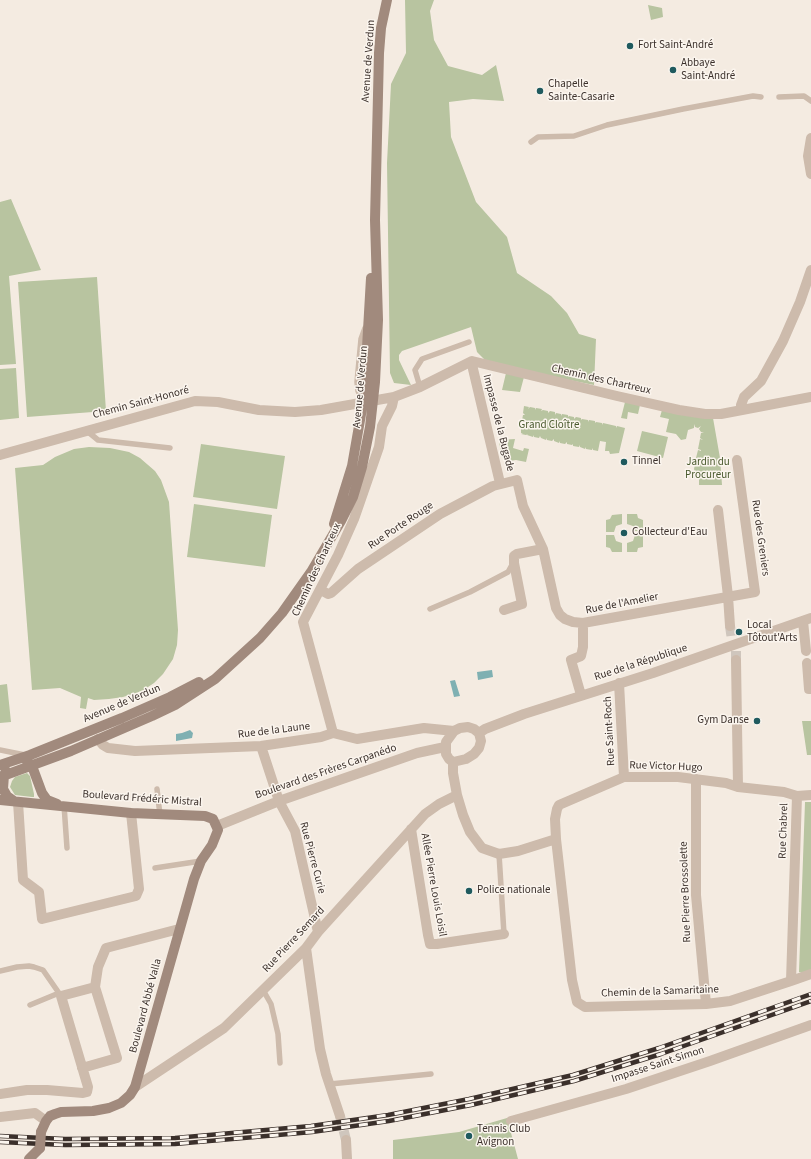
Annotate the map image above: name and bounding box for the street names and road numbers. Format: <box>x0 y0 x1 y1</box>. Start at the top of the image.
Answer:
street label: Avenue de Verdun <box>360 19 378 103</box>
street label: Avenue de Verdun <box>351 345 371 429</box>
street label: Chemin des Chartreux <box>550 362 652 398</box>
street label: Impasse de la Bugade <box>480 373 516 473</box>
street label: Chemin Saint-Honoré <box>91 384 191 422</box>
street label: Rue Porte Rouge <box>366 499 436 553</box>
street label: Rue des Greniers <box>748 499 772 577</box>
street label: Chemin des Chartreux <box>290 521 344 619</box>
street label: Rue de l'Amelier <box>584 590 660 618</box>
street label: Rue de la République <box>593 642 689 684</box>
street label: Avenue de Verdun <box>81 682 163 726</box>
street label: Rue Saint-Roch <box>602 696 618 766</box>
street label: Rue de la Laune <box>237 720 311 742</box>
street label: Boulevard des Frères Carpanédo <box>254 742 398 802</box>
street label: Rue Victor Hugo <box>629 759 703 775</box>
street label: Boulevard Frédéric Mistral <box>82 788 202 810</box>
street label: Rue Chabrel <box>776 803 792 859</box>
street label: Rue Pierre Curie <box>296 821 328 895</box>
street label: Allée Pierre Louis Loisil <box>417 832 449 938</box>
street label: Rue Pierre Brossolette <box>678 841 694 943</box>
street label: Rue Pierre Semard <box>260 904 328 976</box>
street label: Boulevard Abbé Valla <box>127 957 165 1055</box>
street label: Chemin de la Samaritaine <box>601 983 719 1001</box>
street label: Impasse Saint-Simon <box>610 1044 706 1086</box>

